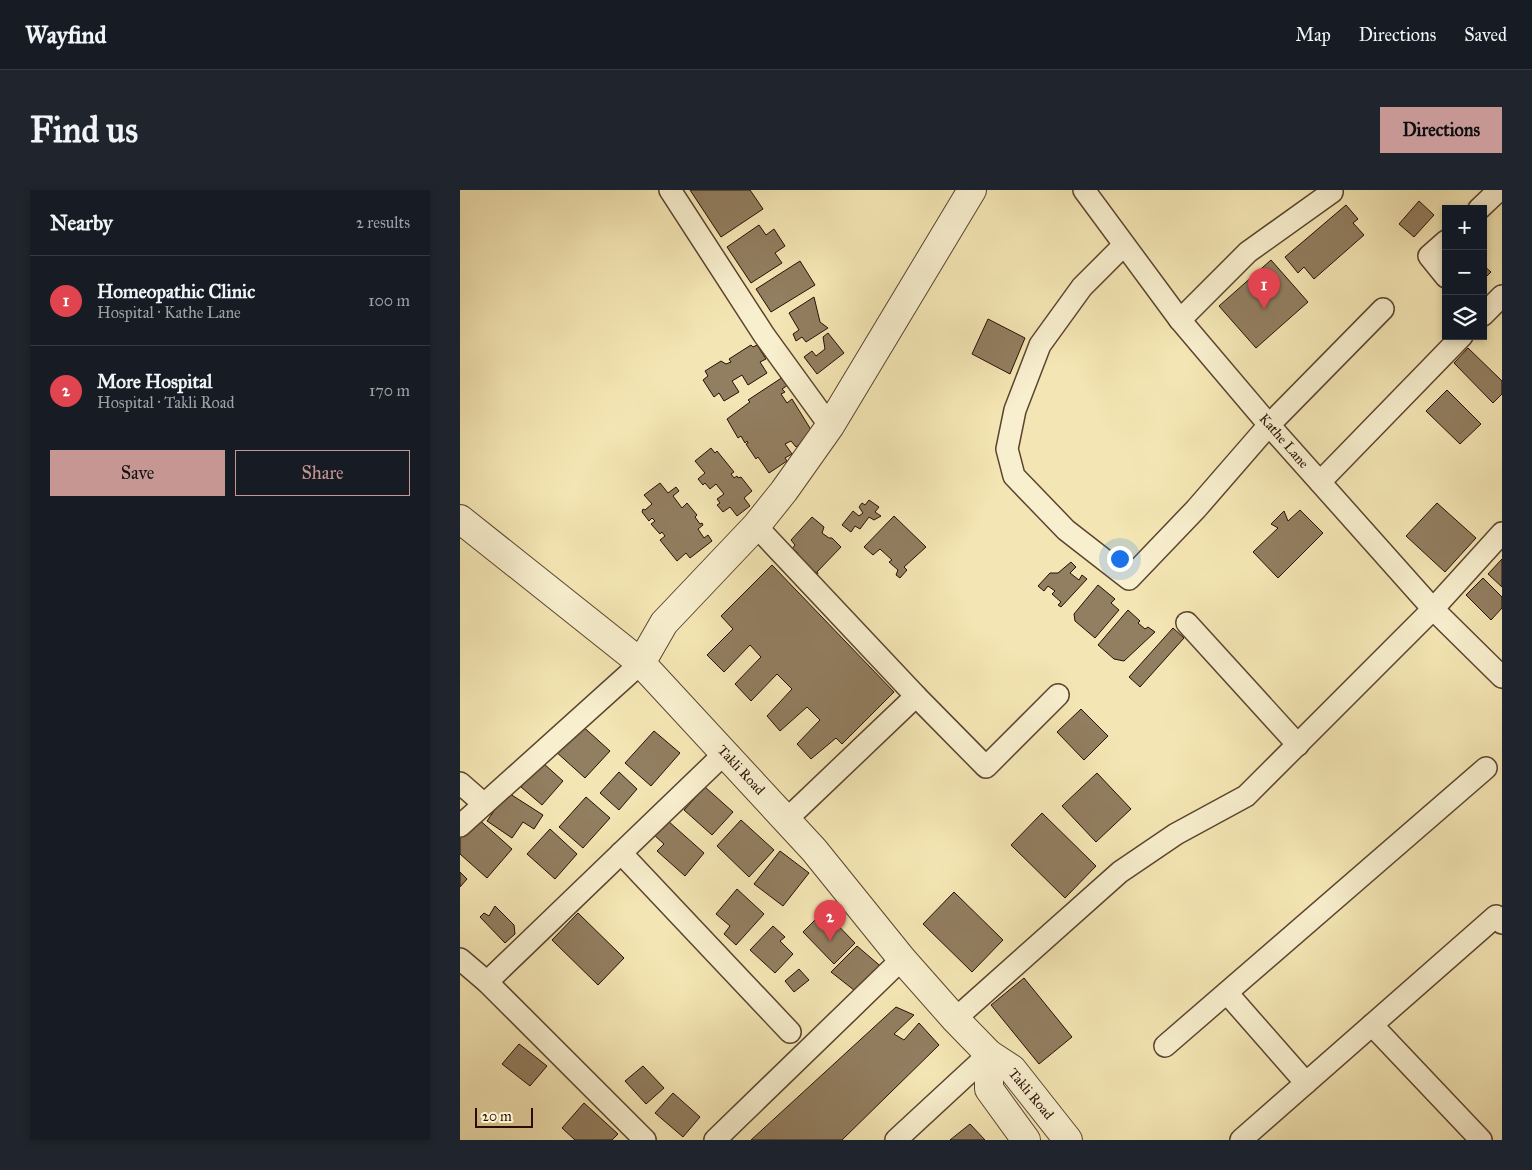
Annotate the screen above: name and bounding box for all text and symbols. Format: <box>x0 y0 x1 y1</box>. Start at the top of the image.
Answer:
text: Wayfind <box>25 20 107 50</box>
text: Map <box>1295 24 1331 46</box>
text: Directions <box>1359 24 1436 46</box>
text: Saved <box>1464 24 1507 46</box>
button: Directions <box>1380 107 1502 153</box>
text: Find us <box>30 109 138 152</box>
map controls <box>1442 205 1487 340</box>
button: + <box>1442 205 1487 250</box>
text: Nearby <box>50 210 113 236</box>
text: 2 results <box>356 213 410 232</box>
button: − <box>1442 250 1487 295</box>
pin: 1 <box>1248 268 1280 309</box>
text: Homeopathic Clinic <box>97 280 255 303</box>
text: 1 <box>63 291 69 310</box>
text: 100 m <box>368 291 410 310</box>
button: layers <box>1442 295 1487 340</box>
text: Hospital · Kathe Lane <box>97 303 241 322</box>
text: More Hospital <box>97 370 212 393</box>
text: 2 <box>62 381 70 400</box>
text: 170 m <box>369 381 410 400</box>
text: Hospital · Takli Road <box>97 393 235 412</box>
street label: Kathe Lane <box>1256 410 1313 472</box>
button: Save <box>50 450 225 496</box>
button: Share <box>235 450 410 496</box>
your location <box>1107 546 1133 572</box>
street label: Takli Road <box>714 742 768 798</box>
pin: 2 <box>814 900 846 941</box>
street label: Takli Road <box>1005 1065 1057 1123</box>
scale bar <box>475 1105 532 1128</box>
text: 20 m <box>482 1108 512 1125</box>

